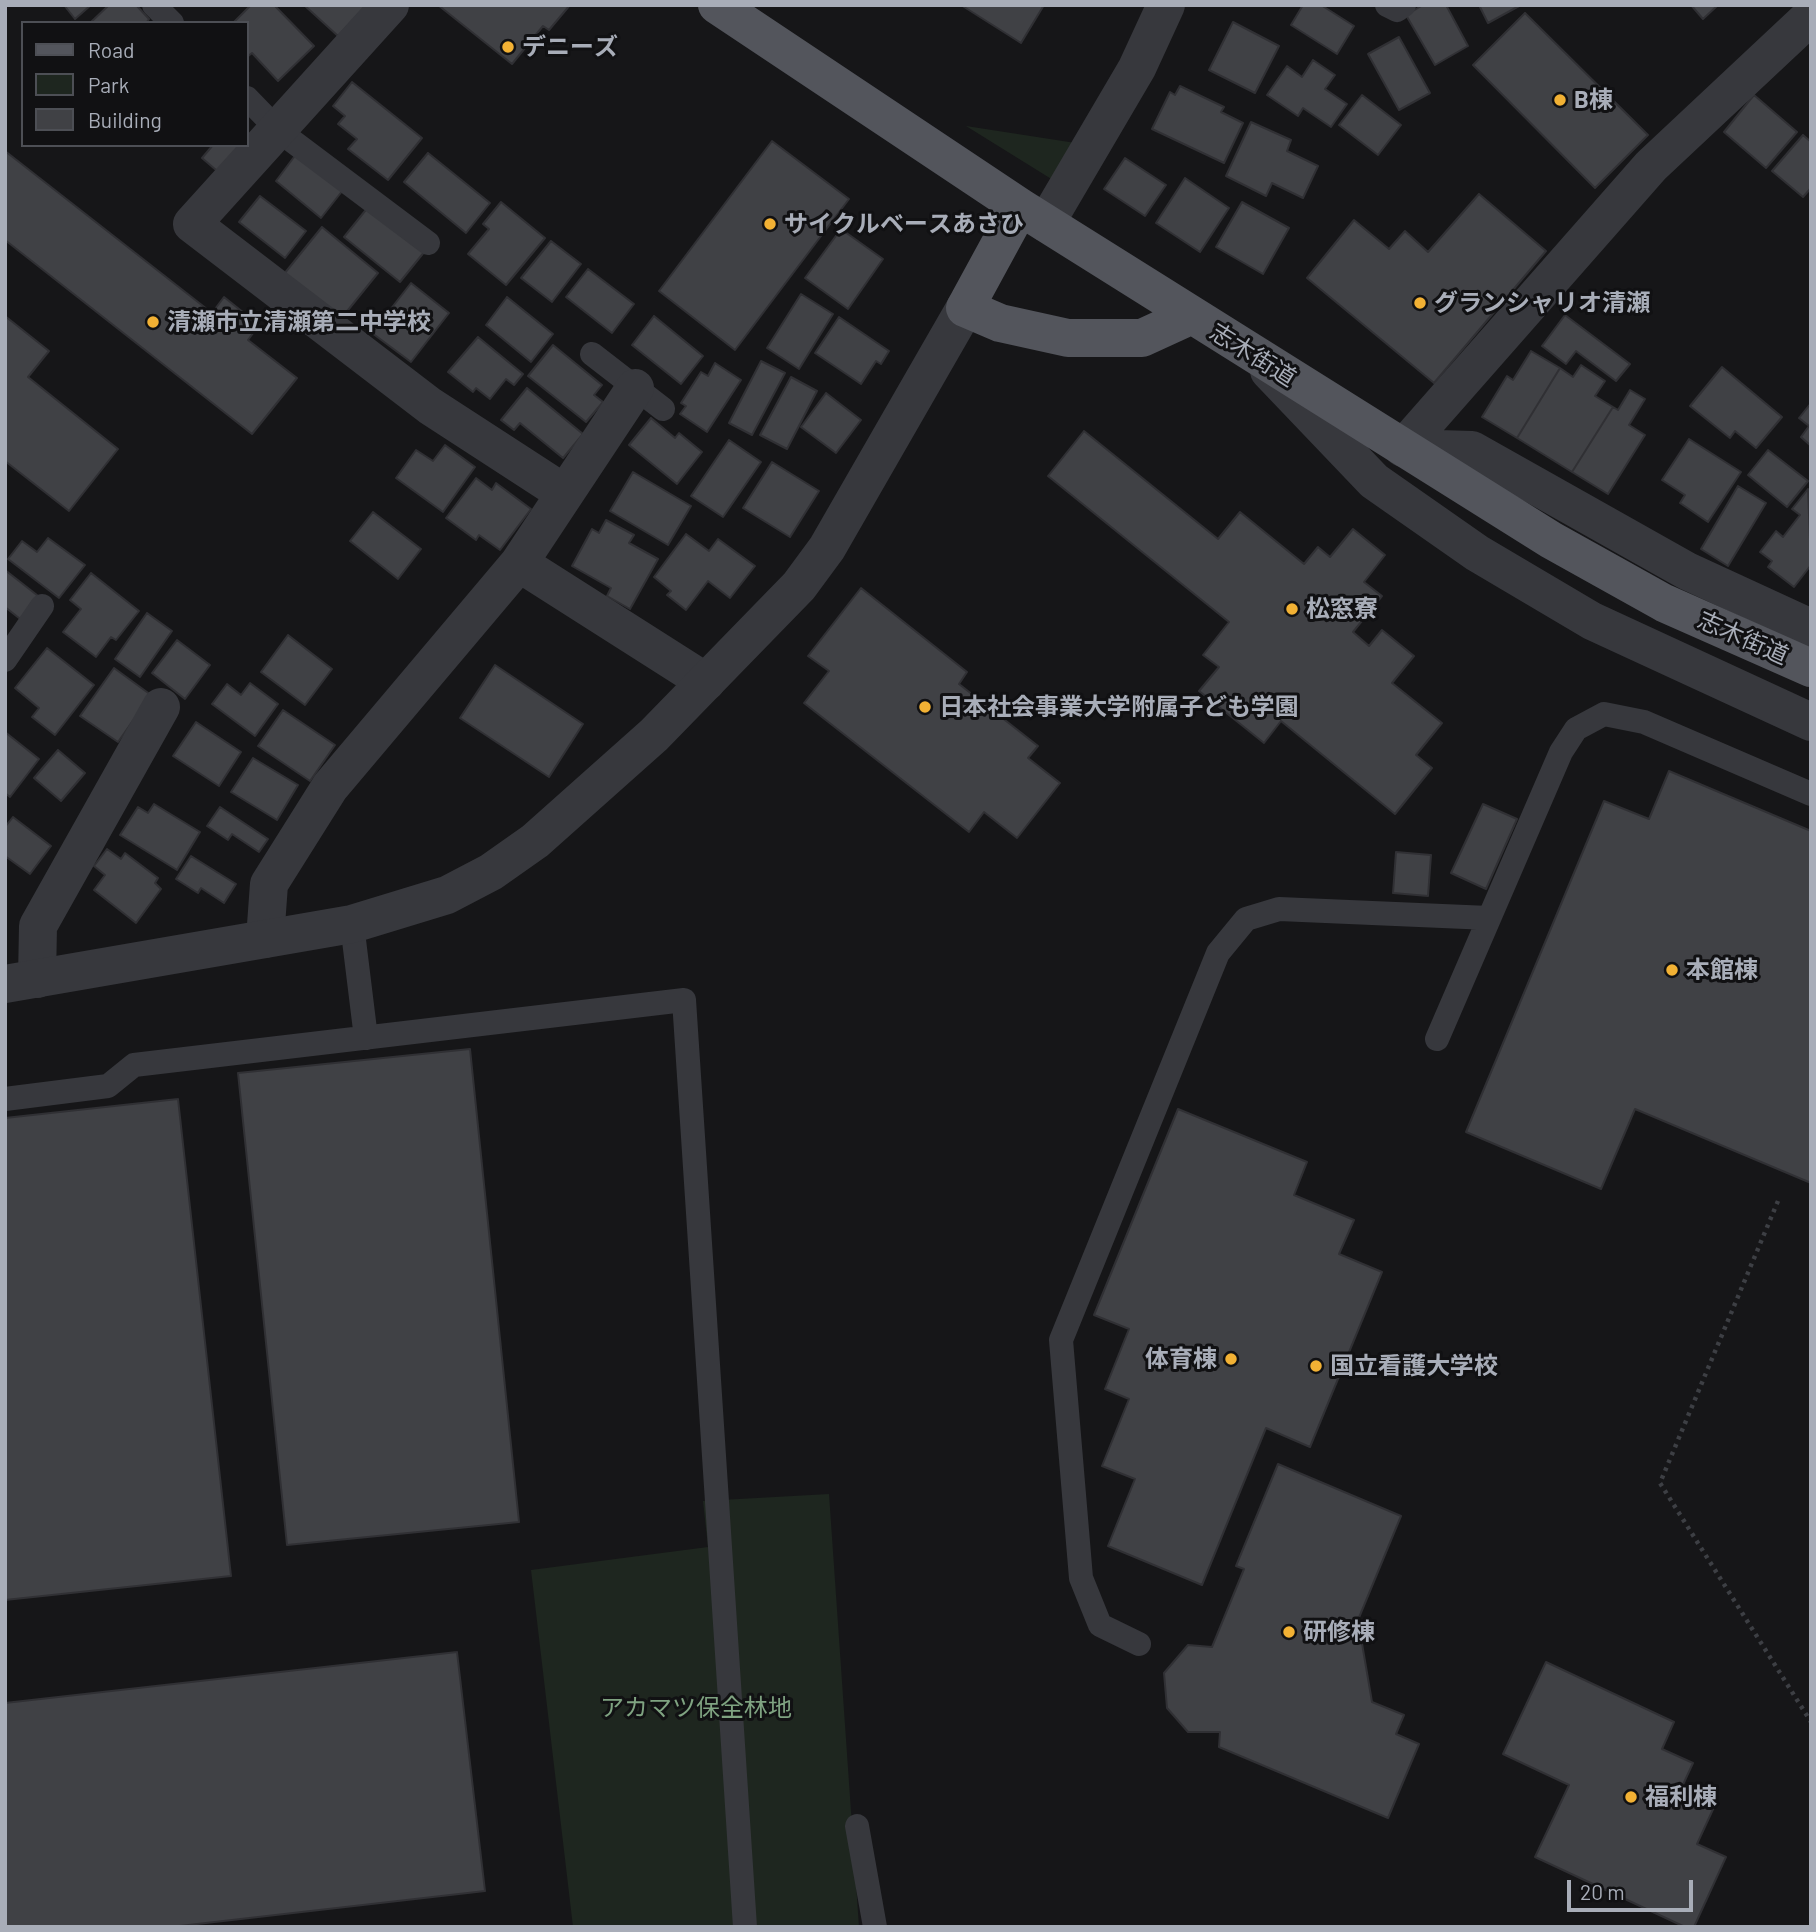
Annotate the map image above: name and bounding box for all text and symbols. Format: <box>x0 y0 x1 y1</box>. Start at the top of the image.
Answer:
legend <box>21 21 248 147</box>
place label: デニーズ <box>522 33 618 61</box>
text: Road <box>88 37 134 62</box>
marker: デニーズ <box>500 39 516 55</box>
text: Park <box>88 72 129 97</box>
place label: B棟 <box>1574 86 1613 114</box>
marker: B棟 <box>1552 92 1568 108</box>
text: Building <box>88 107 162 132</box>
place label: サイクルベースあさひ <box>784 210 1024 238</box>
marker: サイクルベースあさひ <box>762 216 778 232</box>
place label: グランシャリオ清瀬 <box>1434 289 1650 317</box>
marker: グランシャリオ清瀬 <box>1412 295 1428 311</box>
place label: 清瀬市立清瀬第二中学校 <box>167 308 431 336</box>
marker: 清瀬市立清瀬第二中学校 <box>145 314 161 330</box>
street label: 志木街道 <box>1205 317 1301 393</box>
place label: 松窓寮 <box>1306 595 1378 623</box>
marker: 松窓寮 <box>1284 601 1300 617</box>
street label: 志木街道 <box>1693 605 1793 671</box>
place label: 日本社会事業大学附属子ども学園 <box>939 693 1299 721</box>
marker: 日本社会事業大学附属子ども学園 <box>917 699 933 715</box>
place label: 本館棟 <box>1686 956 1758 984</box>
marker: 本館棟 <box>1664 962 1680 978</box>
place label: 体育棟 <box>1145 1345 1217 1373</box>
marker: 体育棟 <box>1223 1351 1239 1367</box>
place label: 国立看護大学校 <box>1330 1352 1498 1380</box>
marker: 国立看護大学校 <box>1308 1358 1324 1374</box>
place label: 研修棟 <box>1303 1618 1375 1646</box>
marker: 研修棟 <box>1281 1624 1297 1640</box>
park label: アカマツ保全林地 <box>600 1694 792 1722</box>
place label: 福利棟 <box>1645 1783 1717 1811</box>
marker: 福利棟 <box>1623 1789 1639 1805</box>
scale bar <box>1571 1866 1697 1910</box>
text: 20 m <box>1580 1879 1625 1904</box>

